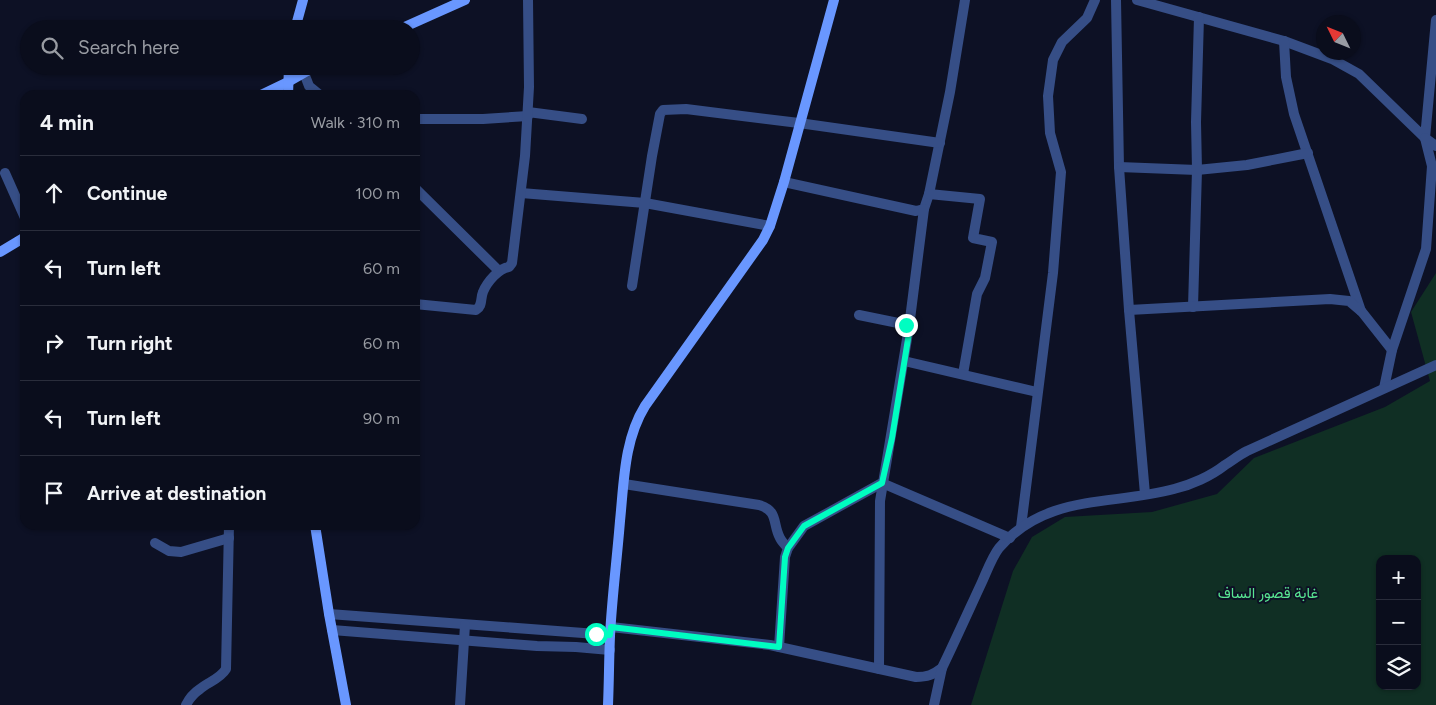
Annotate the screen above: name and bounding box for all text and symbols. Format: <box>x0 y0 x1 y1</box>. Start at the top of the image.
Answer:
north arrow <box>1316 15 1361 60</box>
search box <box>20 20 420 75</box>
icon: search <box>38 34 66 62</box>
text: Search here <box>78 36 180 59</box>
text: 4 min <box>40 110 94 135</box>
text: Walk · 310 m <box>311 113 400 132</box>
icon: ahead <box>40 179 68 207</box>
text: Continue <box>87 182 167 205</box>
text: 100 m <box>355 184 400 203</box>
icon: left <box>40 254 68 282</box>
text: Turn left <box>87 257 161 280</box>
text: 60 m <box>363 259 400 278</box>
route end <box>895 314 918 337</box>
icon: right <box>40 329 68 357</box>
text: Turn right <box>87 332 173 355</box>
text: 60 m <box>363 334 400 353</box>
icon: left <box>40 404 68 432</box>
text: Turn left <box>87 407 161 430</box>
text: 90 m <box>363 409 400 428</box>
icon: arrive <box>40 479 68 507</box>
text: Arrive at destination <box>87 482 266 505</box>
map controls <box>1376 555 1421 690</box>
button: + <box>1376 555 1421 600</box>
park label: غابة قصور الساف <box>1218 584 1318 602</box>
button: − <box>1376 600 1421 645</box>
route start <box>585 623 608 646</box>
button: layers <box>1376 645 1421 690</box>

